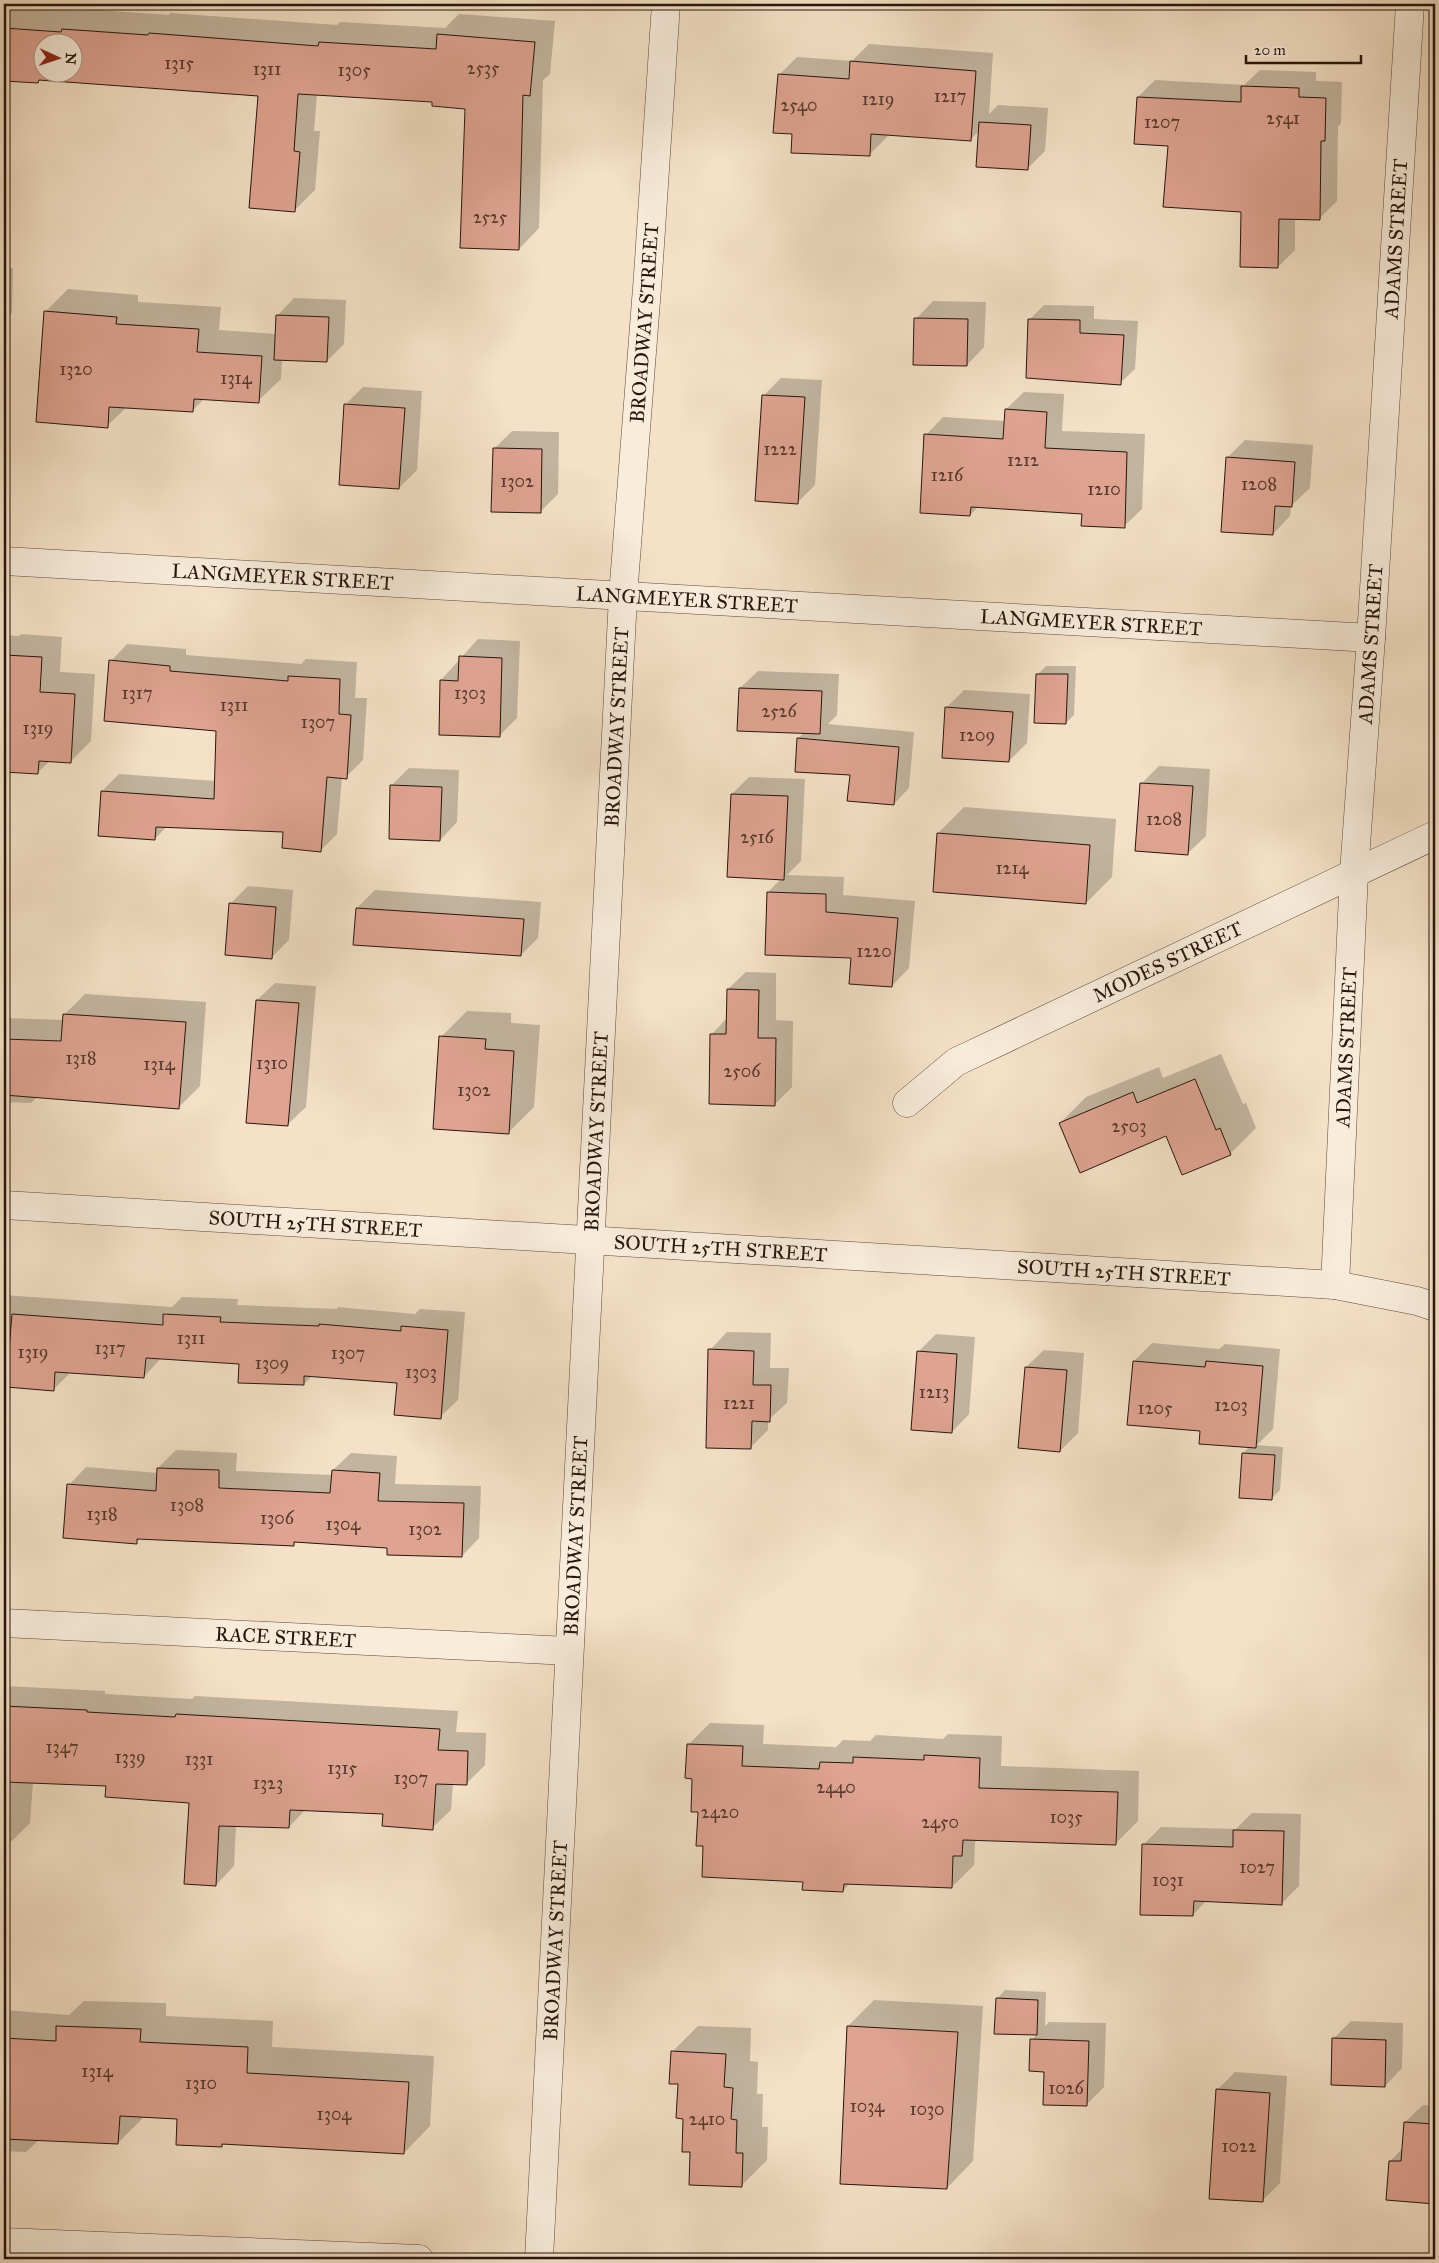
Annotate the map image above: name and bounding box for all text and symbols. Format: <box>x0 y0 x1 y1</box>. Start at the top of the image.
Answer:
north arrow <box>32 32 82 82</box>
scale bar <box>1246 32 1362 64</box>
text: 20 m <box>1254 41 1286 59</box>
text: N <box>62 52 79 65</box>
house number: 1315 <box>164 52 194 74</box>
house number: 2535 <box>467 57 500 79</box>
house number: 1311 <box>253 58 281 80</box>
house number: 1305 <box>337 59 371 81</box>
house number: 1217 <box>934 85 966 107</box>
house number: 1219 <box>862 88 894 110</box>
house number: 2540 <box>780 94 818 116</box>
house number: 2541 <box>1266 107 1300 129</box>
house number: 1207 <box>1144 111 1180 133</box>
street label: ADAMS STREET <box>1379 158 1412 321</box>
house number: 2525 <box>473 206 508 228</box>
street label: BROADWAY STREET <box>625 222 663 424</box>
house number: 1320 <box>59 358 93 380</box>
house number: 1314 <box>220 367 253 389</box>
house number: 1222 <box>763 438 797 460</box>
house number: 1212 <box>1007 449 1039 471</box>
house number: 1216 <box>931 464 964 486</box>
house number: 1302 <box>500 470 534 492</box>
house number: 1208 <box>1241 473 1277 495</box>
house number: 1210 <box>1087 478 1121 500</box>
street label: LANGMEYER STREET <box>171 558 395 595</box>
street label: ADAMS STREET <box>1353 563 1388 726</box>
street label: LANGMEYER STREET <box>575 581 799 618</box>
street label: LANGMEYER STREET <box>980 604 1203 640</box>
street label: BROADWAY STREET <box>599 626 633 828</box>
house number: 1317 <box>121 682 153 704</box>
house number: 1303 <box>454 682 486 704</box>
house number: 1311 <box>220 694 248 716</box>
house number: 2526 <box>761 700 797 722</box>
house number: 1307 <box>301 711 335 733</box>
house number: 1319 <box>23 717 53 739</box>
house number: 1209 <box>959 724 995 746</box>
house number: 1208 <box>1146 808 1182 830</box>
house number: 2516 <box>740 826 774 848</box>
house number: 1214 <box>995 857 1030 879</box>
street label: MODES STREET <box>1089 916 1246 1007</box>
house number: 1220 <box>856 940 892 962</box>
street label: ADAMS STREET <box>1330 966 1362 1129</box>
street label: BROADWAY STREET <box>579 1030 613 1232</box>
house number: 1318 <box>66 1047 97 1069</box>
house number: 1310 <box>256 1052 288 1074</box>
house number: 1314 <box>143 1053 176 1075</box>
house number: 2506 <box>724 1060 761 1082</box>
house number: 1302 <box>457 1079 491 1101</box>
house number: 2503 <box>1112 1115 1146 1137</box>
street label: SOUTH 25TH STREET <box>208 1205 423 1242</box>
street label: SOUTH 25TH STREET <box>613 1230 828 1266</box>
street label: SOUTH 25TH STREET <box>1017 1254 1232 1291</box>
house number: 1311 <box>177 1327 205 1349</box>
house number: 1317 <box>94 1337 126 1359</box>
house number: 1319 <box>18 1341 48 1363</box>
house number: 1307 <box>331 1342 365 1364</box>
house number: 1309 <box>255 1352 289 1374</box>
house number: 1303 <box>405 1361 437 1383</box>
house number: 1213 <box>919 1381 949 1403</box>
house number: 1221 <box>723 1392 755 1414</box>
house number: 1203 <box>1214 1394 1248 1416</box>
house number: 1205 <box>1138 1397 1173 1419</box>
street label: BROADWAY STREET <box>558 1435 593 1637</box>
house number: 1308 <box>170 1494 204 1516</box>
house number: 1318 <box>87 1503 118 1525</box>
house number: 1306 <box>260 1507 295 1529</box>
house number: 1304 <box>326 1513 361 1535</box>
house number: 1302 <box>408 1518 442 1540</box>
street label: RACE STREET <box>215 1621 357 1652</box>
house number: 1347 <box>45 1736 79 1758</box>
house number: 1339 <box>114 1746 146 1768</box>
house number: 1331 <box>185 1748 213 1770</box>
house number: 1315 <box>327 1757 357 1779</box>
house number: 1307 <box>394 1767 428 1789</box>
house number: 1323 <box>253 1772 283 1794</box>
house number: 2440 <box>816 1776 856 1798</box>
house number: 2420 <box>701 1801 739 1823</box>
house number: 1035 <box>1049 1806 1083 1828</box>
house number: 2450 <box>921 1811 959 1833</box>
street label: BROADWAY STREET <box>538 1839 572 2041</box>
house number: 1027 <box>1239 1856 1275 1878</box>
house number: 1031 <box>1152 1869 1184 1891</box>
house number: 1314 <box>81 2060 114 2082</box>
house number: 1310 <box>185 2072 217 2094</box>
house number: 1026 <box>1048 2077 1085 2099</box>
house number: 1034 <box>850 2095 885 2117</box>
house number: 1030 <box>909 2098 945 2120</box>
house number: 1304 <box>317 2103 352 2125</box>
house number: 2410 <box>689 2108 725 2130</box>
house number: 1022 <box>1221 2135 1257 2157</box>

